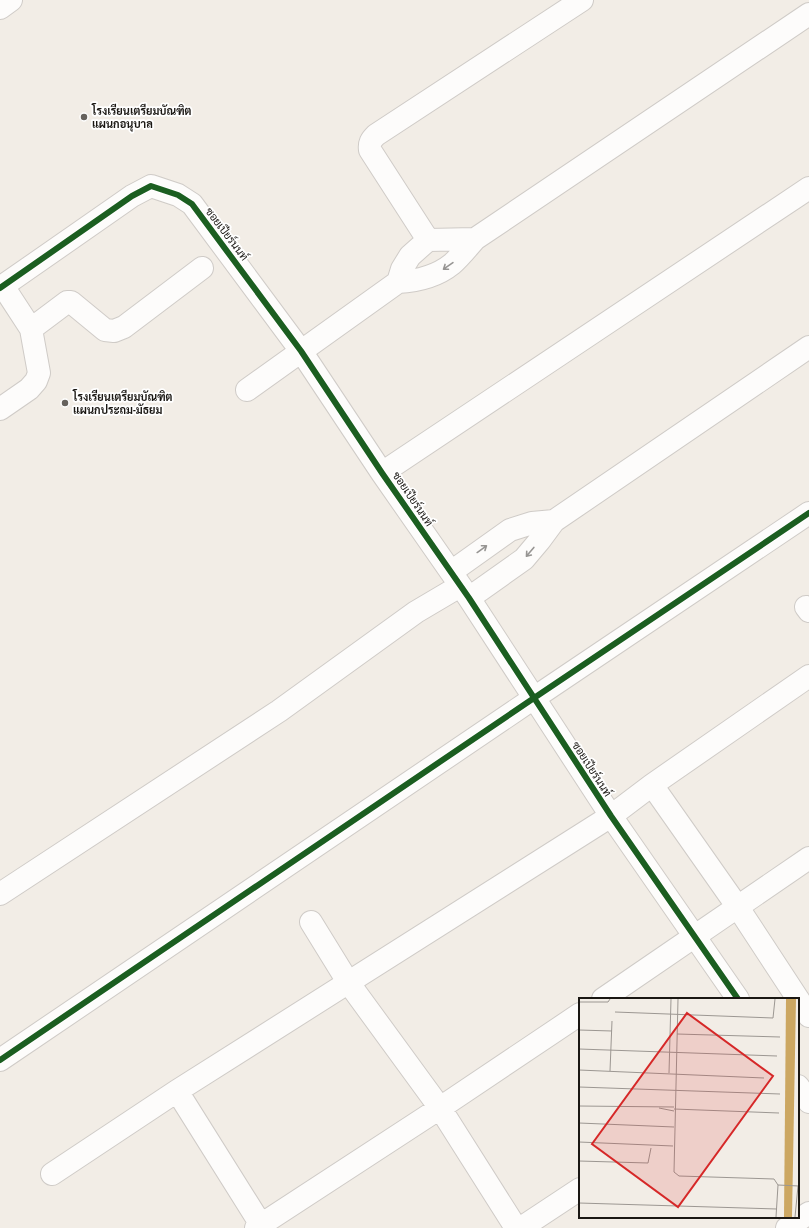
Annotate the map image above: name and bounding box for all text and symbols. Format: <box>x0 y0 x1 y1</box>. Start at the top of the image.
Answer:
place label: โรงเรียนเตรียมบัณฑิต แผนกอนุบาล <box>91 103 192 132</box>
marker: โรงเรียนเตรียมบัณฑิต แผนกอนุบาล <box>79 112 89 122</box>
street label: ซอยเปียร์นนท์ <box>203 204 252 263</box>
one-way arrow <box>443 262 454 270</box>
place label: โรงเรียนเตรียมบัณฑิต แผนกประถม-มัธยม <box>72 389 173 416</box>
marker: โรงเรียนเตรียมบัณฑิต แผนกประถม-มัธยม <box>60 398 70 408</box>
street label: ซอยเปียร์นนท์ <box>390 468 437 528</box>
one-way arrow <box>477 545 488 553</box>
one-way arrow <box>526 546 535 557</box>
street label: ซอยเปียร์นนท์ <box>570 738 616 799</box>
inset map <box>579 998 799 1218</box>

